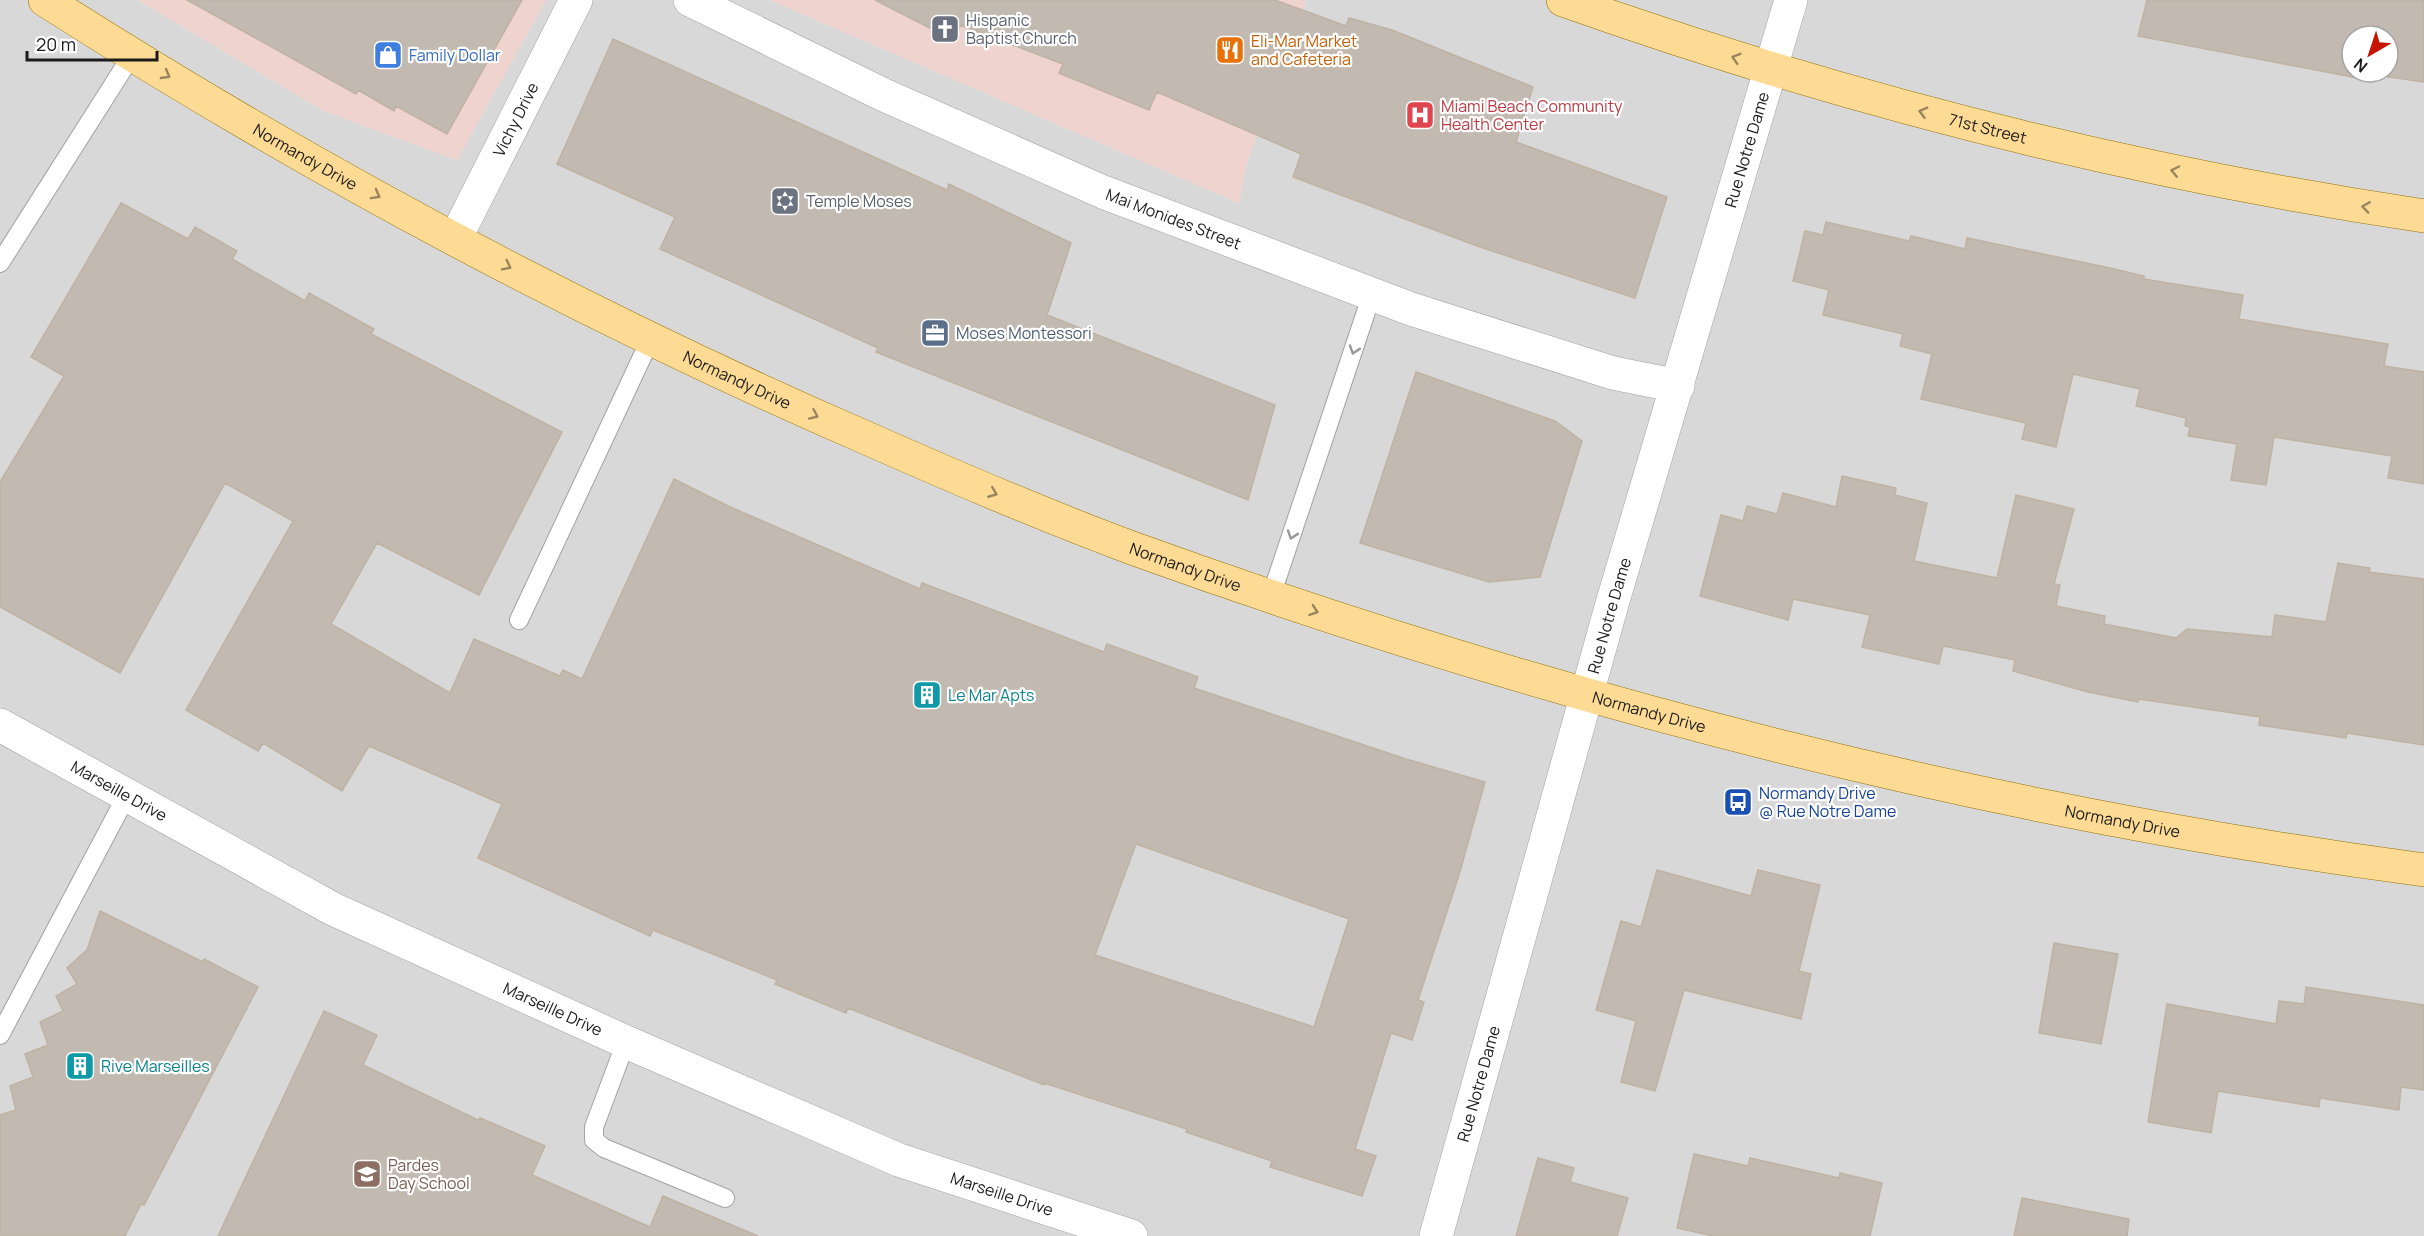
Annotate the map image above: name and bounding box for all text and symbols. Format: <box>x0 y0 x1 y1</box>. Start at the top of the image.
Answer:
place label: Hispanic Baptist Church <box>966 9 1077 49</box>
church icon: Hispanic Baptist Church <box>929 13 961 45</box>
scale bar <box>27 24 158 62</box>
north arrow <box>2340 24 2400 84</box>
place label: Eli-Mar Market and Cafeteria <box>1251 30 1357 70</box>
text: 20 m <box>36 32 76 56</box>
restaurant icon: Eli-Mar Market and Cafeteria <box>1214 34 1246 66</box>
shop icon: Family Dollar <box>372 39 404 71</box>
place label: Family Dollar <box>409 44 501 66</box>
one-way arrow <box>1731 53 1742 65</box>
text: N <box>2349 53 2372 78</box>
one-way arrow <box>160 68 170 80</box>
street label: Vichy Drive <box>488 79 544 160</box>
street label: Rue Notre Dame <box>1719 89 1774 210</box>
place label: Miami Beach Community Health Center <box>1441 95 1623 135</box>
hospital icon: Miami Beach Community Health Center <box>1404 99 1436 131</box>
one-way arrow <box>1919 107 1929 119</box>
street label: 71st Street <box>1947 108 2029 149</box>
street label: Normandy Drive <box>249 118 361 195</box>
one-way arrow <box>2170 165 2180 178</box>
street label: Mai Monides Street <box>1103 183 1244 254</box>
synagogue icon: Temple Moses <box>769 185 801 217</box>
one-way arrow <box>369 188 380 199</box>
place label: Temple Moses <box>806 190 912 212</box>
one-way arrow <box>2362 202 2371 214</box>
one-way arrow <box>500 258 511 270</box>
office icon: Moses Montessori <box>919 317 951 349</box>
place label: Moses Montessori <box>956 322 1092 344</box>
one-way arrow <box>1348 344 1361 355</box>
street label: Normandy Drive <box>680 345 795 414</box>
one-way arrow <box>808 408 819 420</box>
one-way arrow <box>987 486 998 498</box>
one-way arrow <box>1287 529 1299 540</box>
street label: Normandy Drive <box>1127 537 1244 597</box>
street label: Rue Notre Dame <box>1582 555 1636 676</box>
one-way arrow <box>1308 603 1319 616</box>
building icon: Le Mar Apts <box>911 679 943 711</box>
place label: Le Mar Apts <box>948 684 1034 706</box>
street label: Normandy Drive <box>1590 686 1708 738</box>
street label: Marseille Drive <box>67 755 171 826</box>
place label: Normandy Drive @ Rue Notre Dame <box>1759 782 1896 822</box>
bus stop icon: Normandy Drive @ Rue Notre Dame <box>1722 786 1754 818</box>
street label: Normandy Drive <box>2063 799 2182 843</box>
street label: Marseille Drive <box>500 977 606 1041</box>
street label: Rue Notre Dame <box>1452 1023 1505 1144</box>
building icon: Rive Marseilles <box>64 1050 96 1082</box>
place label: Rive Marseilles <box>101 1055 210 1077</box>
place label: Pardes Day School <box>388 1154 470 1194</box>
school or university icon: Pardes Day School <box>351 1158 383 1190</box>
street label: Marseille Drive <box>948 1167 1056 1221</box>

